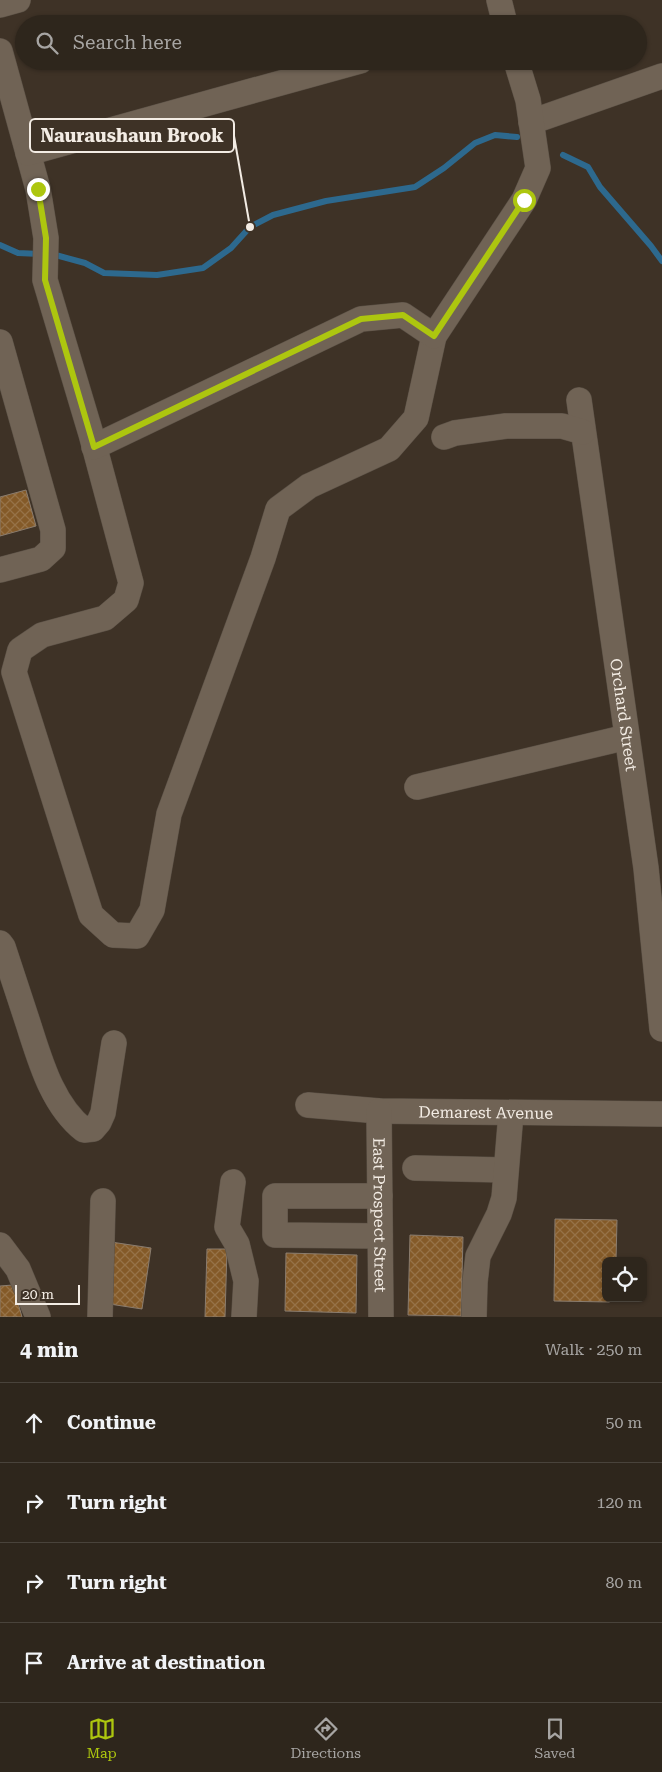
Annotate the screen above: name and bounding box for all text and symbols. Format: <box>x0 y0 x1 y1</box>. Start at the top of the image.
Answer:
search box <box>15 15 647 70</box>
icon: search <box>33 29 61 57</box>
text: Search here <box>73 31 182 54</box>
callout: Nauraushaun Brook <box>30 119 234 152</box>
text: Nauraushaun Brook <box>40 125 224 146</box>
route end <box>27 178 50 201</box>
route start <box>513 189 536 212</box>
street label: Orchard Street <box>606 657 641 773</box>
street label: Demarest Avenue <box>418 1102 553 1123</box>
street label: East Prospect Street <box>369 1137 390 1293</box>
map controls <box>602 1257 647 1302</box>
button: locate <box>602 1257 647 1302</box>
scale bar <box>15 1282 80 1305</box>
text: 20 m <box>22 1286 54 1302</box>
text: 4 min <box>20 1338 78 1362</box>
text: Walk · 250 m <box>545 1340 642 1359</box>
icon: ahead <box>20 1409 48 1437</box>
text: Continue <box>67 1411 156 1434</box>
text: 50 m <box>605 1413 642 1432</box>
icon: right <box>20 1489 48 1517</box>
text: Turn right <box>67 1491 167 1514</box>
text: 120 m <box>596 1493 642 1512</box>
icon: right <box>20 1569 48 1597</box>
text: Turn right <box>67 1571 167 1594</box>
text: 80 m <box>605 1573 642 1592</box>
icon: arrive <box>20 1649 48 1677</box>
text: Arrive at destination <box>67 1651 265 1674</box>
tab: Map <box>87 1715 117 1761</box>
tab: Directions <box>290 1715 361 1761</box>
tab: Saved <box>535 1715 575 1761</box>

